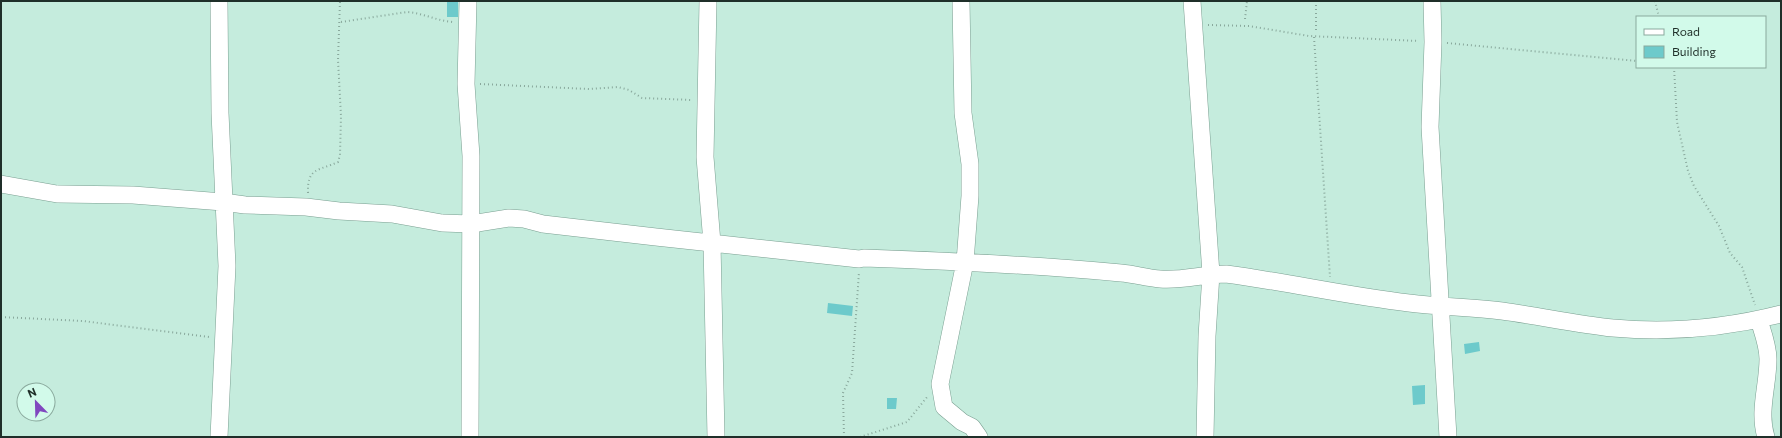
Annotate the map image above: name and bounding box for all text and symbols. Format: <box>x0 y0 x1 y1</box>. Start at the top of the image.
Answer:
legend <box>1636 16 1766 68</box>
text: Road <box>1672 24 1700 38</box>
text: Building <box>1672 44 1716 58</box>
north arrow <box>16 382 56 422</box>
text: N <box>26 385 38 400</box>

